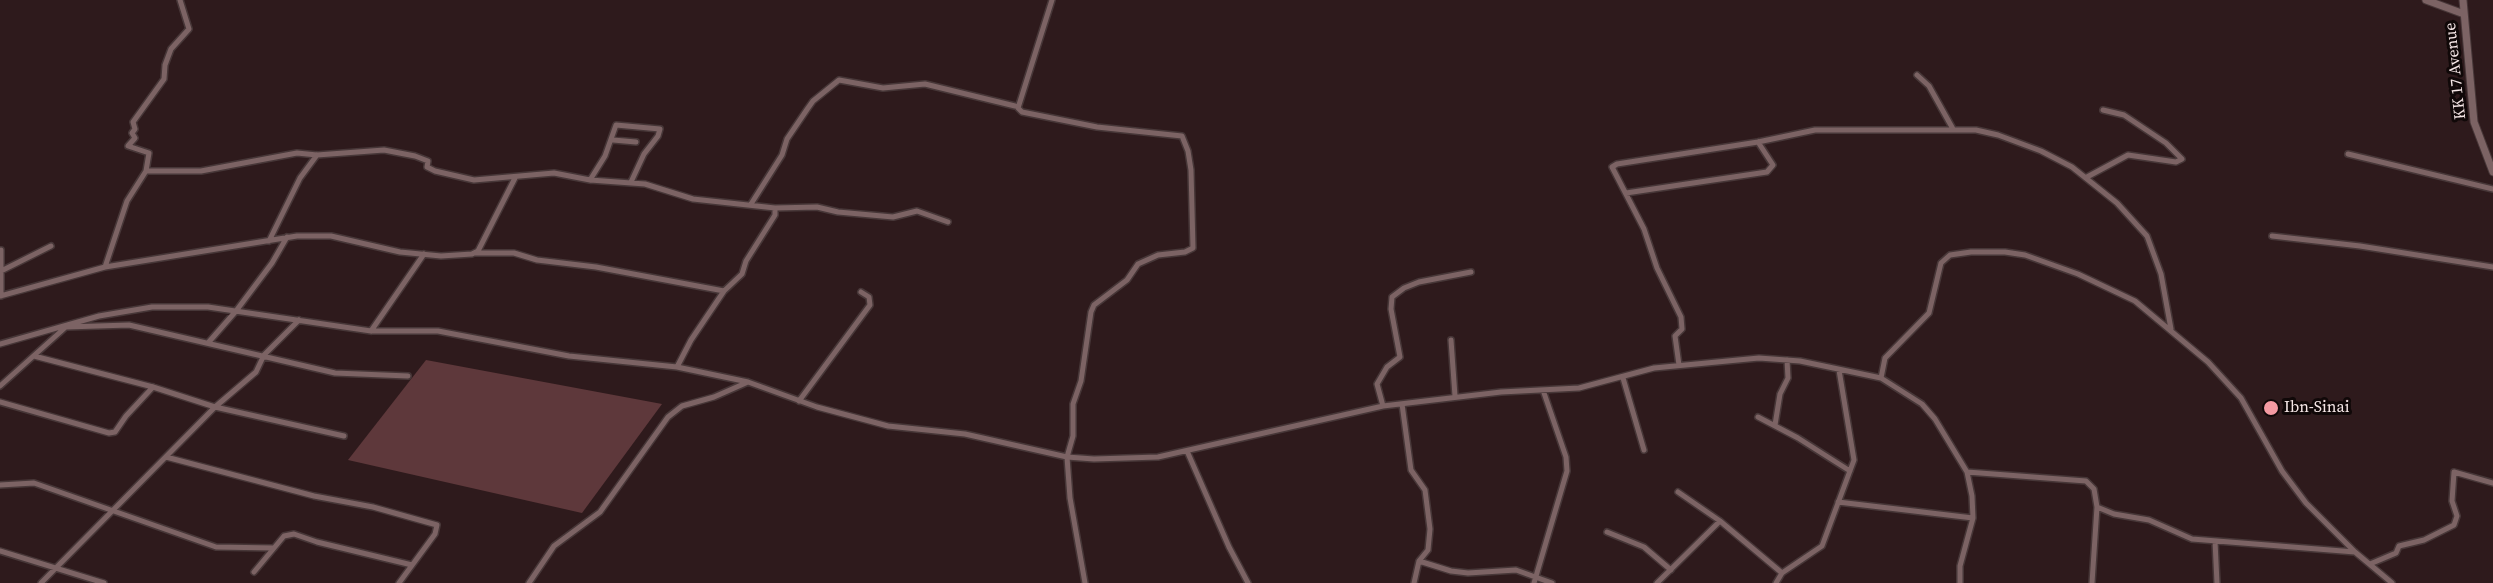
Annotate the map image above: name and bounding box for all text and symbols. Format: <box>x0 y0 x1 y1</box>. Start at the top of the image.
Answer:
street label: KK 17 Avenue <box>2441 22 2471 120</box>
place label: Ibn-Sinai <box>2284 398 2349 418</box>
marker: Ibn-Sinai <box>2262 399 2280 417</box>

